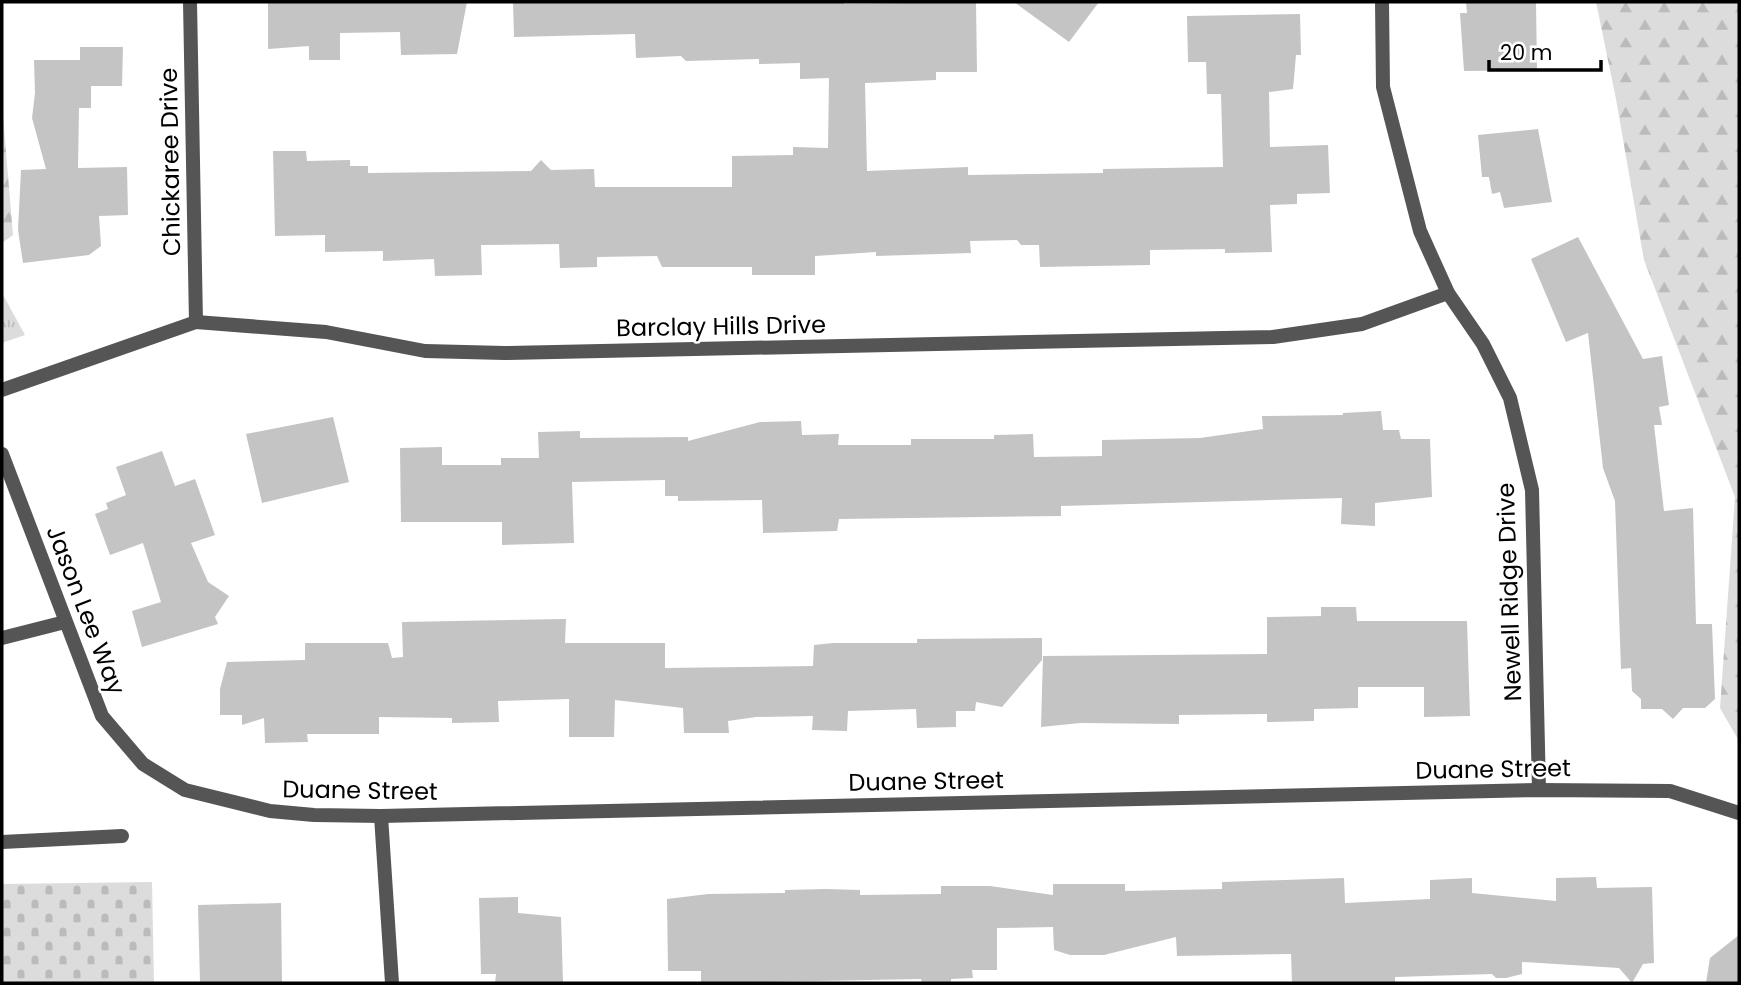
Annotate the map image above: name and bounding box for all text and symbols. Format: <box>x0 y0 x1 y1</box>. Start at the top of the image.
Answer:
scale bar <box>1489 28 1601 72</box>
text: 20 m <box>1500 38 1553 67</box>
street label: Chickaree Drive <box>152 68 188 256</box>
street label: Barclay Hills Drive <box>616 308 826 344</box>
street label: Newell Ridge Drive <box>1489 482 1529 702</box>
street label: Jason Lee Way <box>39 521 134 700</box>
street label: Duane Street <box>1415 751 1571 787</box>
street label: Duane Street <box>848 763 1004 799</box>
street label: Duane Street <box>282 772 438 808</box>

